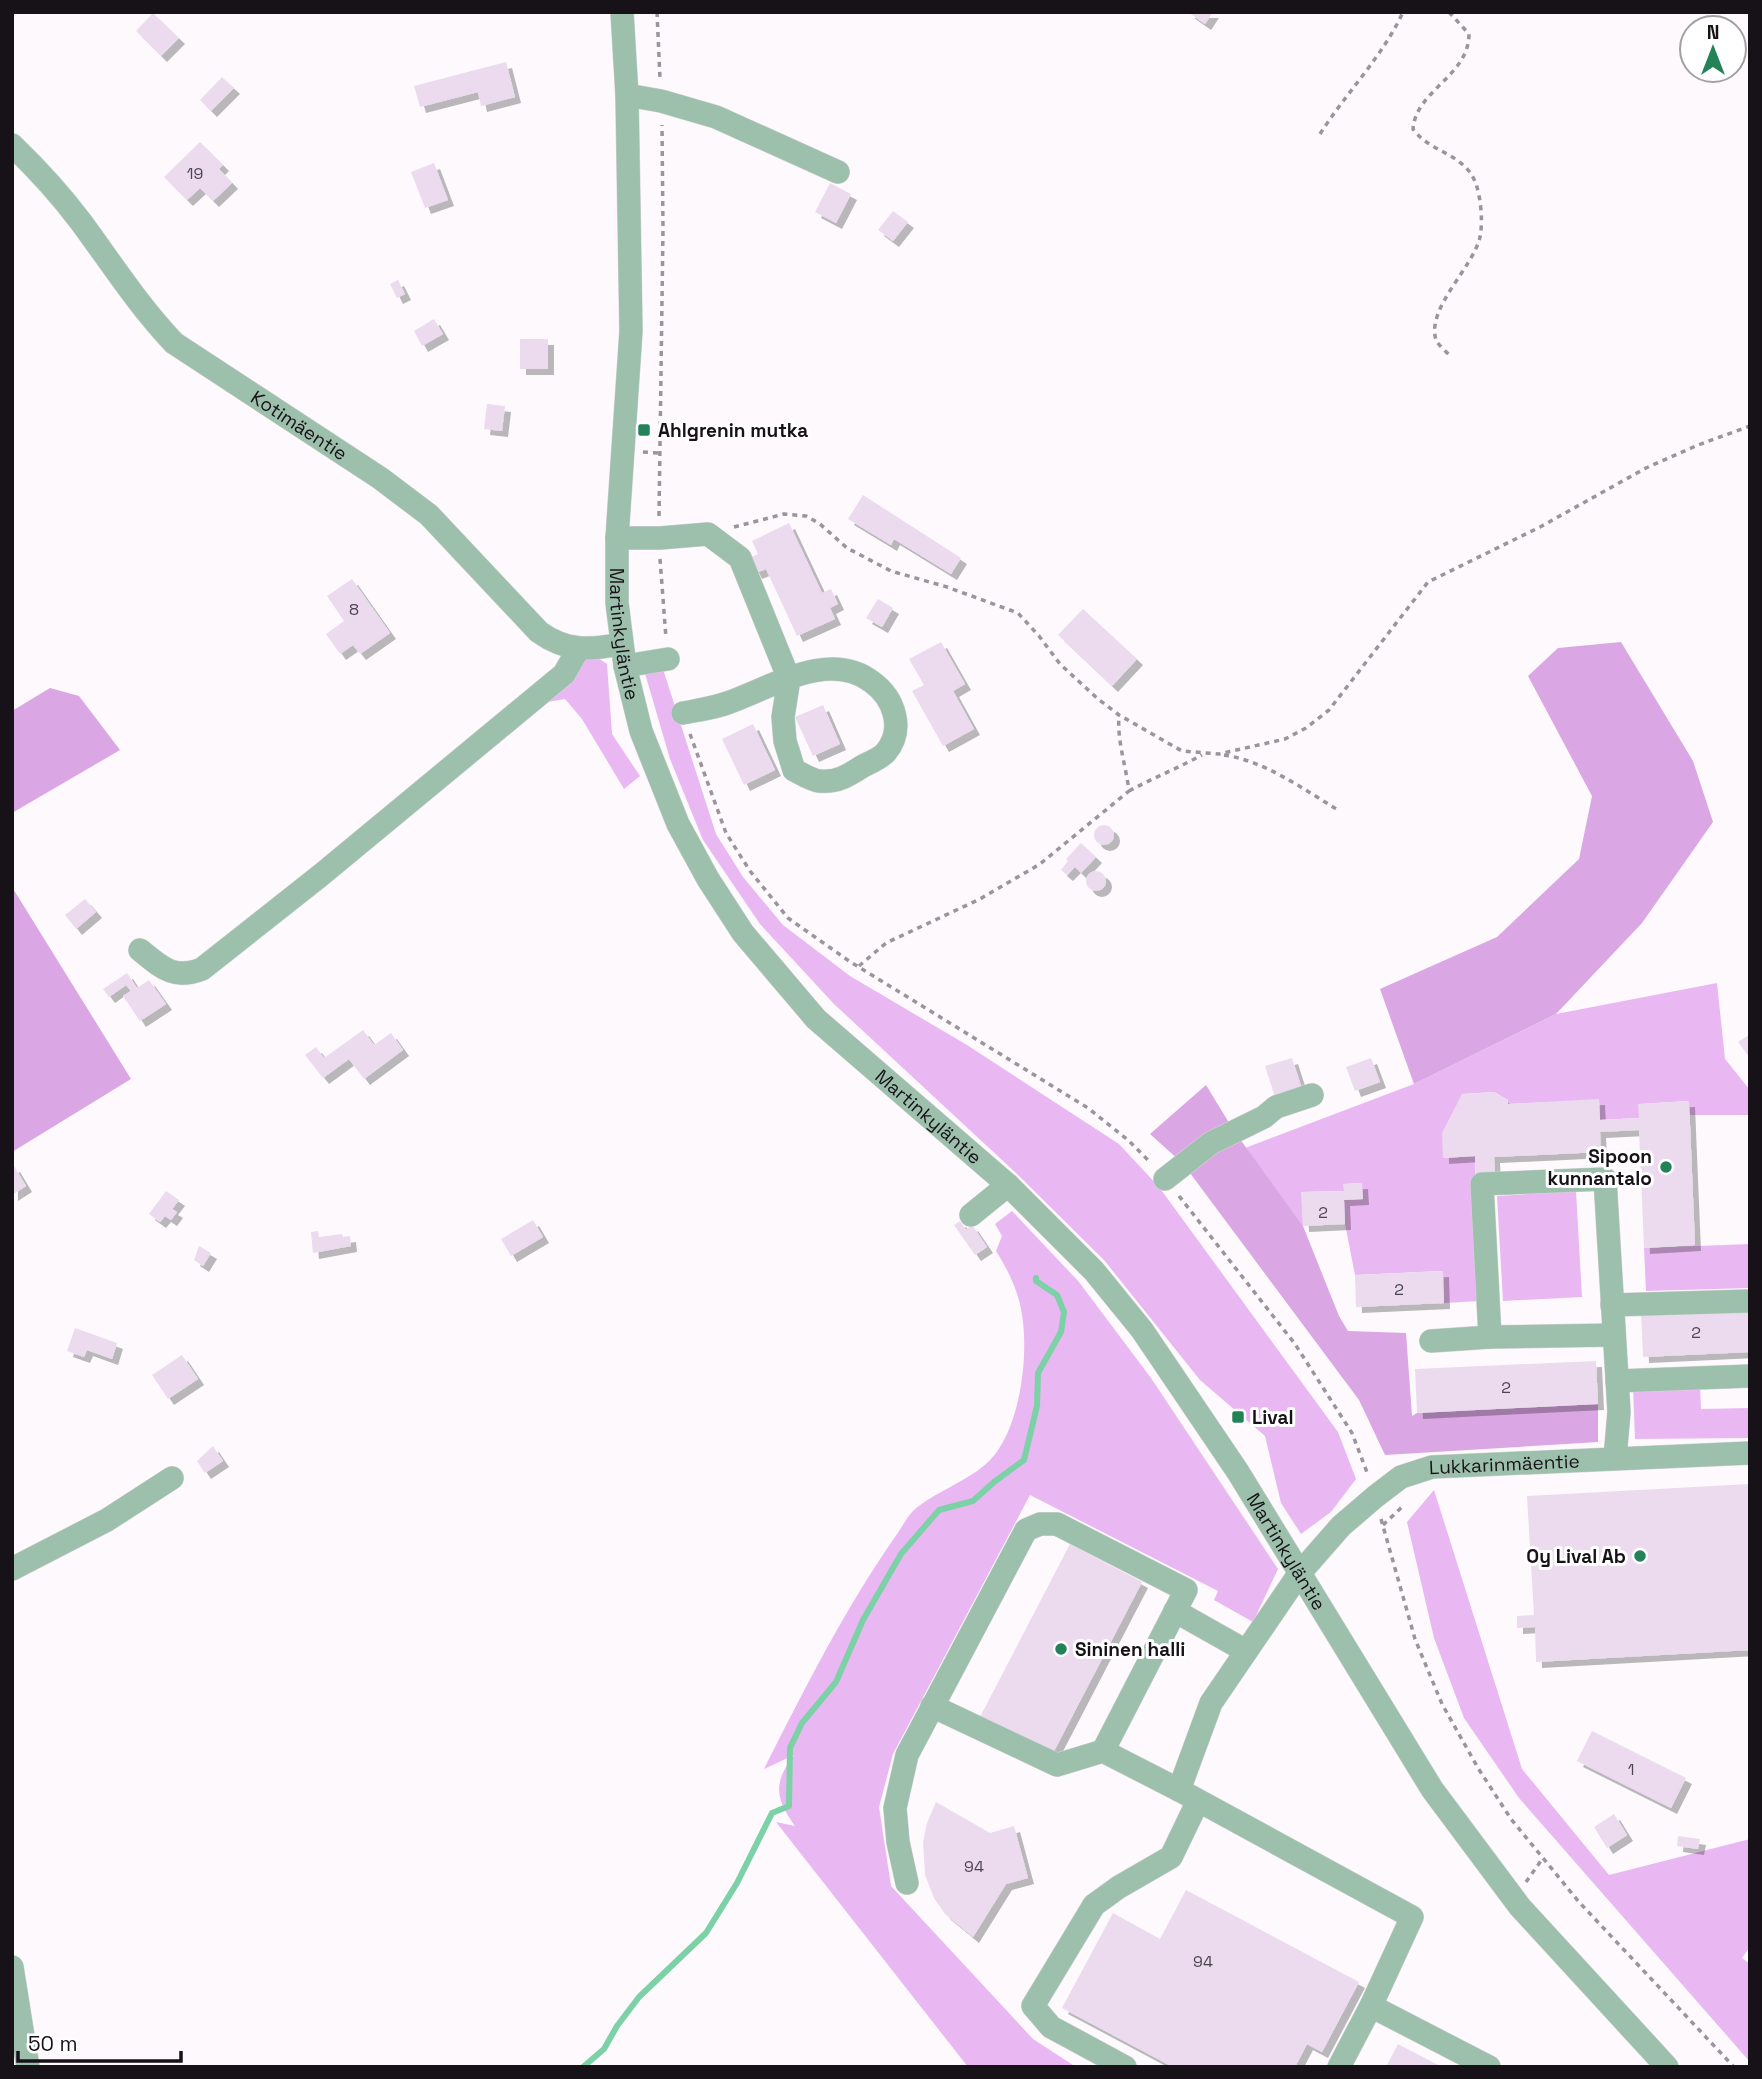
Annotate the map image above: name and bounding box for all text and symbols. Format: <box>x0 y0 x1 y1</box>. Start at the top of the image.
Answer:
north arrow <box>1678 14 1748 84</box>
text: N <box>1707 20 1719 45</box>
house number: 19 <box>187 163 203 184</box>
street label: Kotimäentie <box>246 384 352 466</box>
place label: Ahlgrenin mutka <box>658 418 808 443</box>
marker: Ahlgrenin mutka <box>636 422 652 438</box>
street label: Martinkyläntie <box>605 568 645 702</box>
house number: 8 <box>349 599 359 620</box>
street label: Martinkyläntie <box>870 1063 987 1169</box>
place label: Sipoon kunnantalo <box>1547 1144 1652 1191</box>
marker: Sipoon kunnantalo <box>1658 1159 1674 1175</box>
house number: 2 <box>1318 1202 1328 1223</box>
house number: 2 <box>1394 1279 1404 1300</box>
house number: 2 <box>1691 1322 1701 1343</box>
house number: 2 <box>1501 1377 1511 1398</box>
place label: Lival <box>1252 1405 1294 1430</box>
marker: Lival <box>1230 1409 1246 1425</box>
street label: Lukkarinmäentie <box>1428 1448 1580 1480</box>
street label: Martinkyläntie <box>1241 1488 1332 1615</box>
place label: Oy Lival Ab <box>1526 1544 1626 1569</box>
marker: Oy Lival Ab <box>1632 1548 1648 1564</box>
place label: Sininen halli <box>1075 1637 1185 1662</box>
marker: Sininen halli <box>1053 1641 1069 1657</box>
house number: 1 <box>1628 1759 1634 1780</box>
house number: 94 <box>964 1856 984 1877</box>
house number: 94 <box>1193 1951 1213 1972</box>
scale bar <box>18 2020 180 2064</box>
text: 50 m <box>28 2030 78 2057</box>

